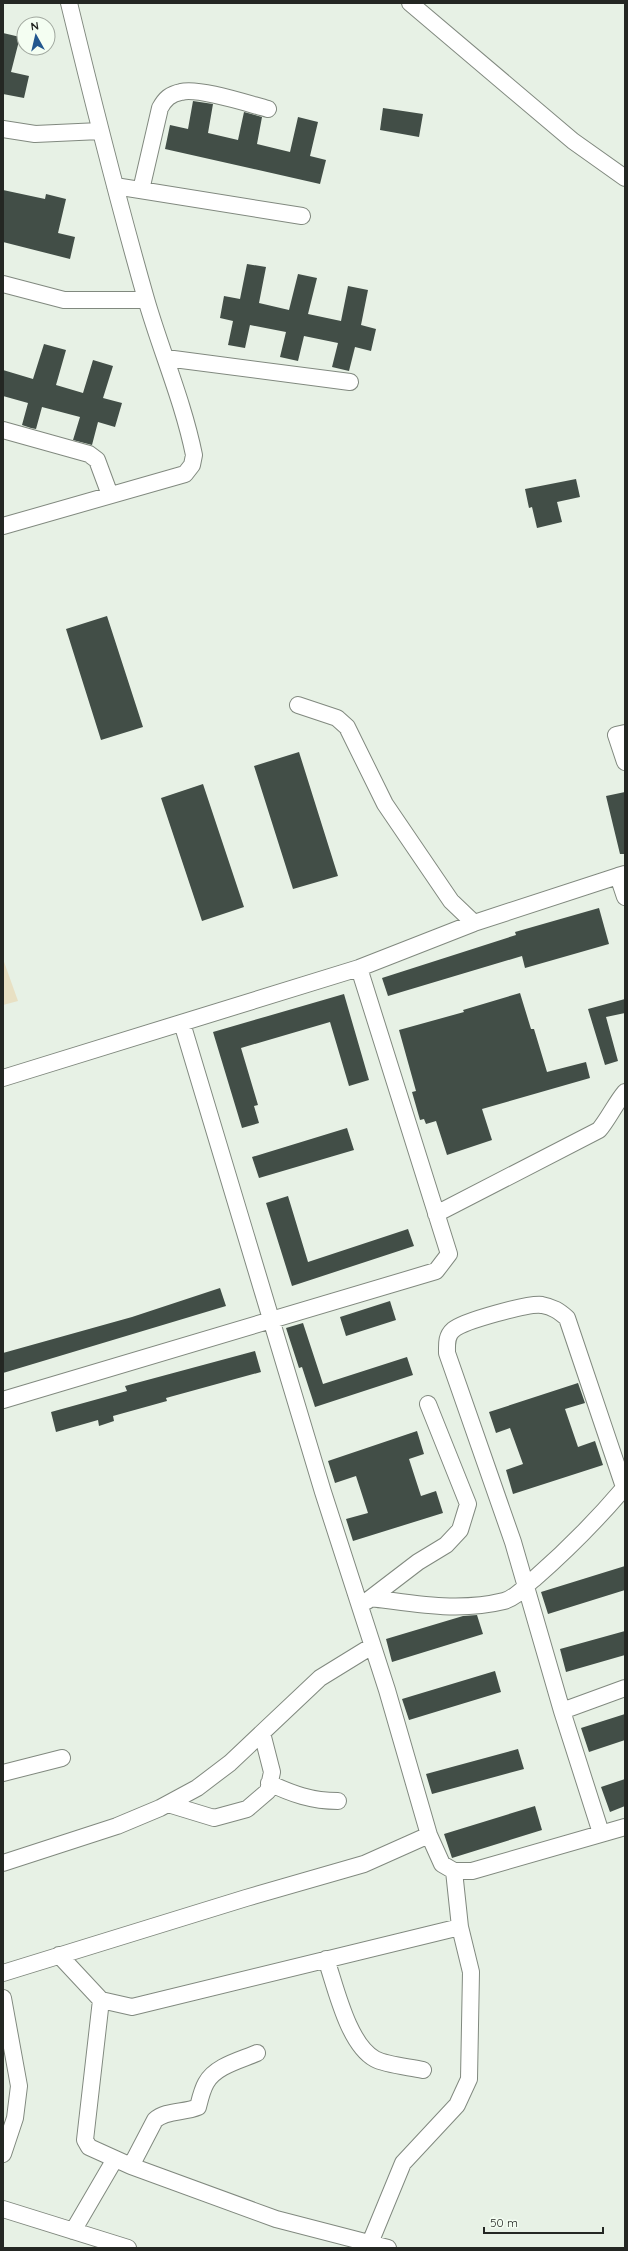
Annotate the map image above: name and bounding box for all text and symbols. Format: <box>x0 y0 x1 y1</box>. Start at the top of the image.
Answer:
north arrow <box>16 16 56 56</box>
text: N <box>30 19 40 34</box>
scale bar <box>484 2209 603 2235</box>
text: 50 m <box>490 2215 518 2230</box>

